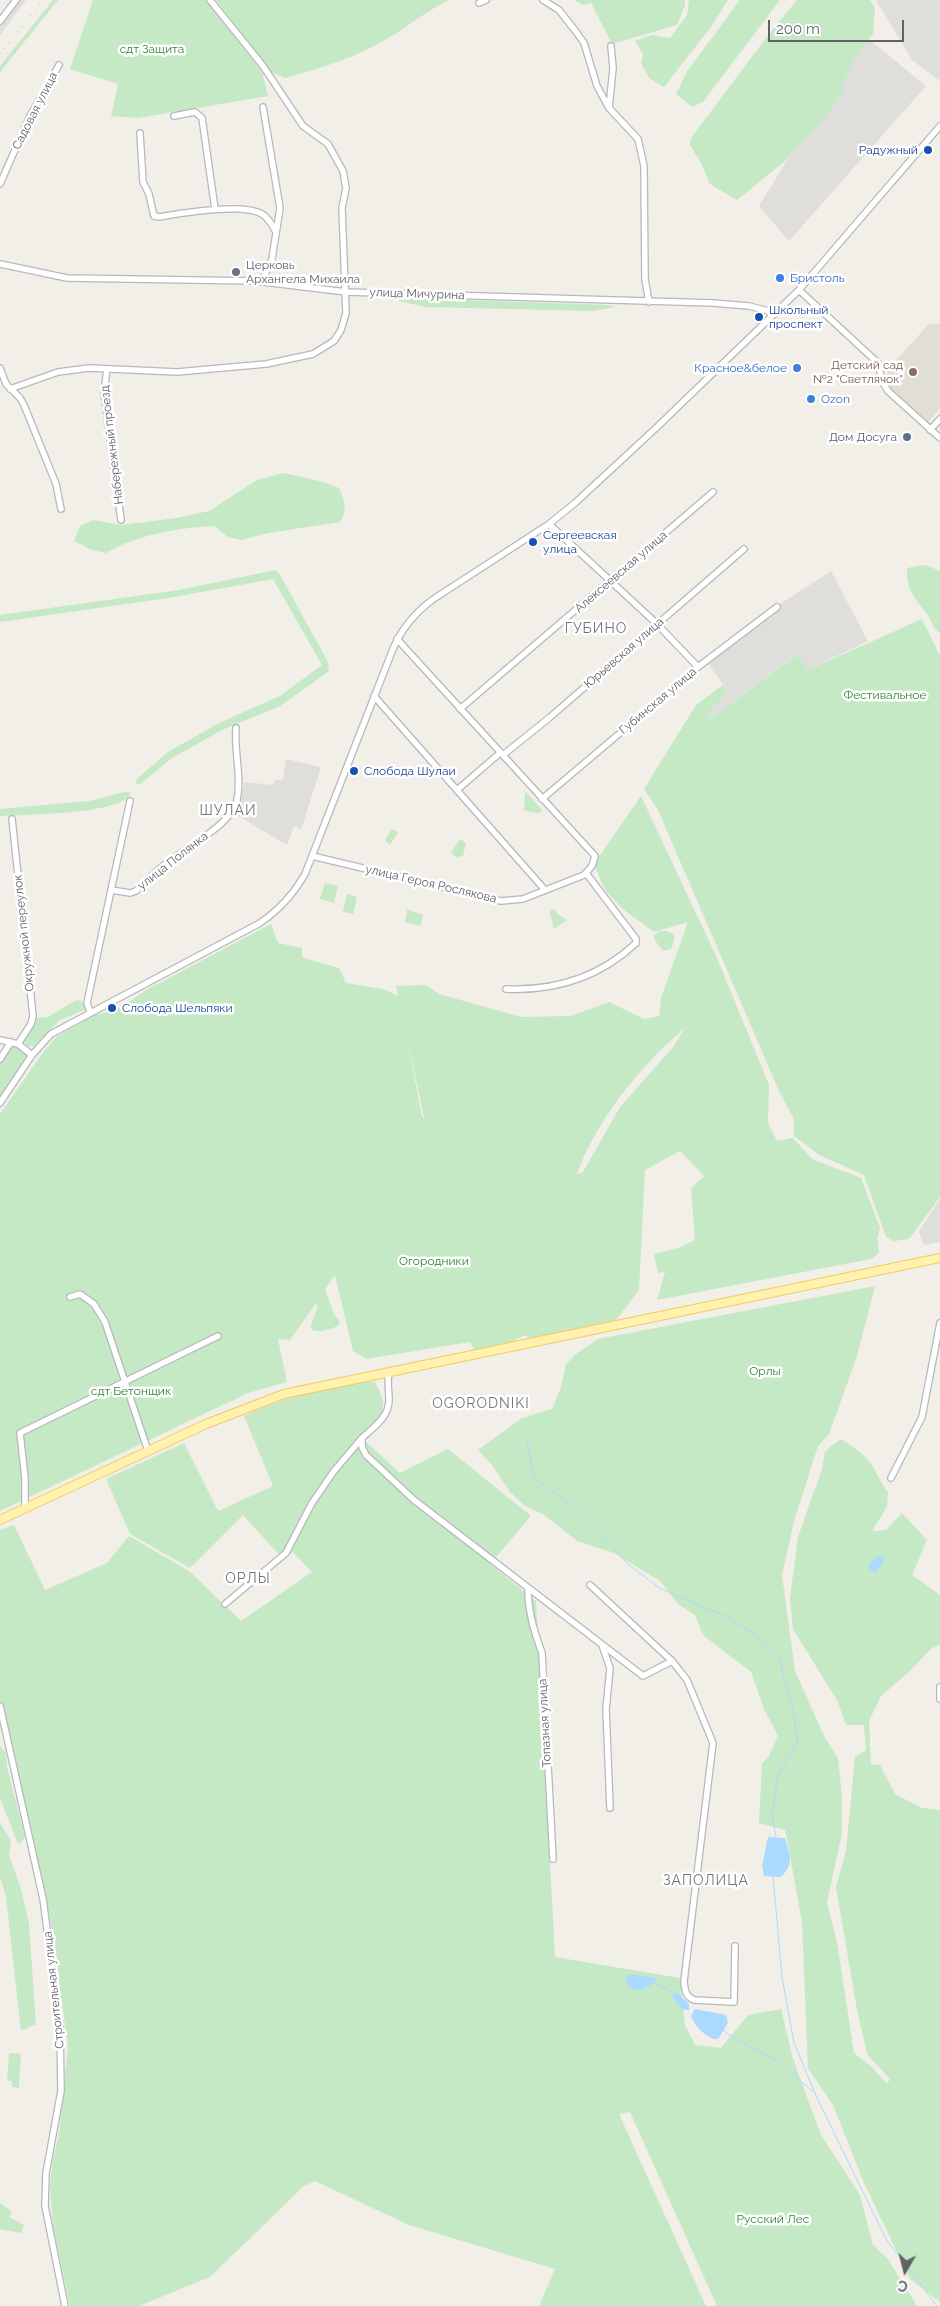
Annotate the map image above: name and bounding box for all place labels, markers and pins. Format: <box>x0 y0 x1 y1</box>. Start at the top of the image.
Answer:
place label: Радужный <box>859 143 918 157</box>
marker: Радужный <box>922 144 934 156</box>
place label: Церковь Архангела Михаила <box>246 258 360 286</box>
marker: Церковь Архангела Михаила <box>230 266 242 278</box>
place label: Бристоль <box>790 271 844 285</box>
marker: Бристоль <box>774 272 786 284</box>
place label: Школьный проспект <box>769 303 828 331</box>
marker: Школьный проспект <box>753 311 765 323</box>
place label: Детский сад №2 "Светлячок" <box>813 358 903 386</box>
place label: Красное&белое <box>694 361 787 375</box>
marker: Красное&белое <box>791 362 803 374</box>
marker: Детский сад №2 "Светлячок" <box>907 366 919 378</box>
place label: Ozon <box>821 392 850 406</box>
marker: Ozon <box>805 393 817 405</box>
place label: Дом Досуга <box>829 430 897 444</box>
marker: Дом Досуга <box>901 431 913 443</box>
place label: Сергеевская улица <box>543 528 617 556</box>
marker: Сергеевская улица <box>527 536 539 548</box>
place label: Слобода Шулаи <box>364 764 456 778</box>
marker: Слобода Шулаи <box>348 765 360 777</box>
place label: Слобода Шельпяки <box>122 1001 233 1015</box>
marker: Слобода Шельпяки <box>106 1002 118 1014</box>

